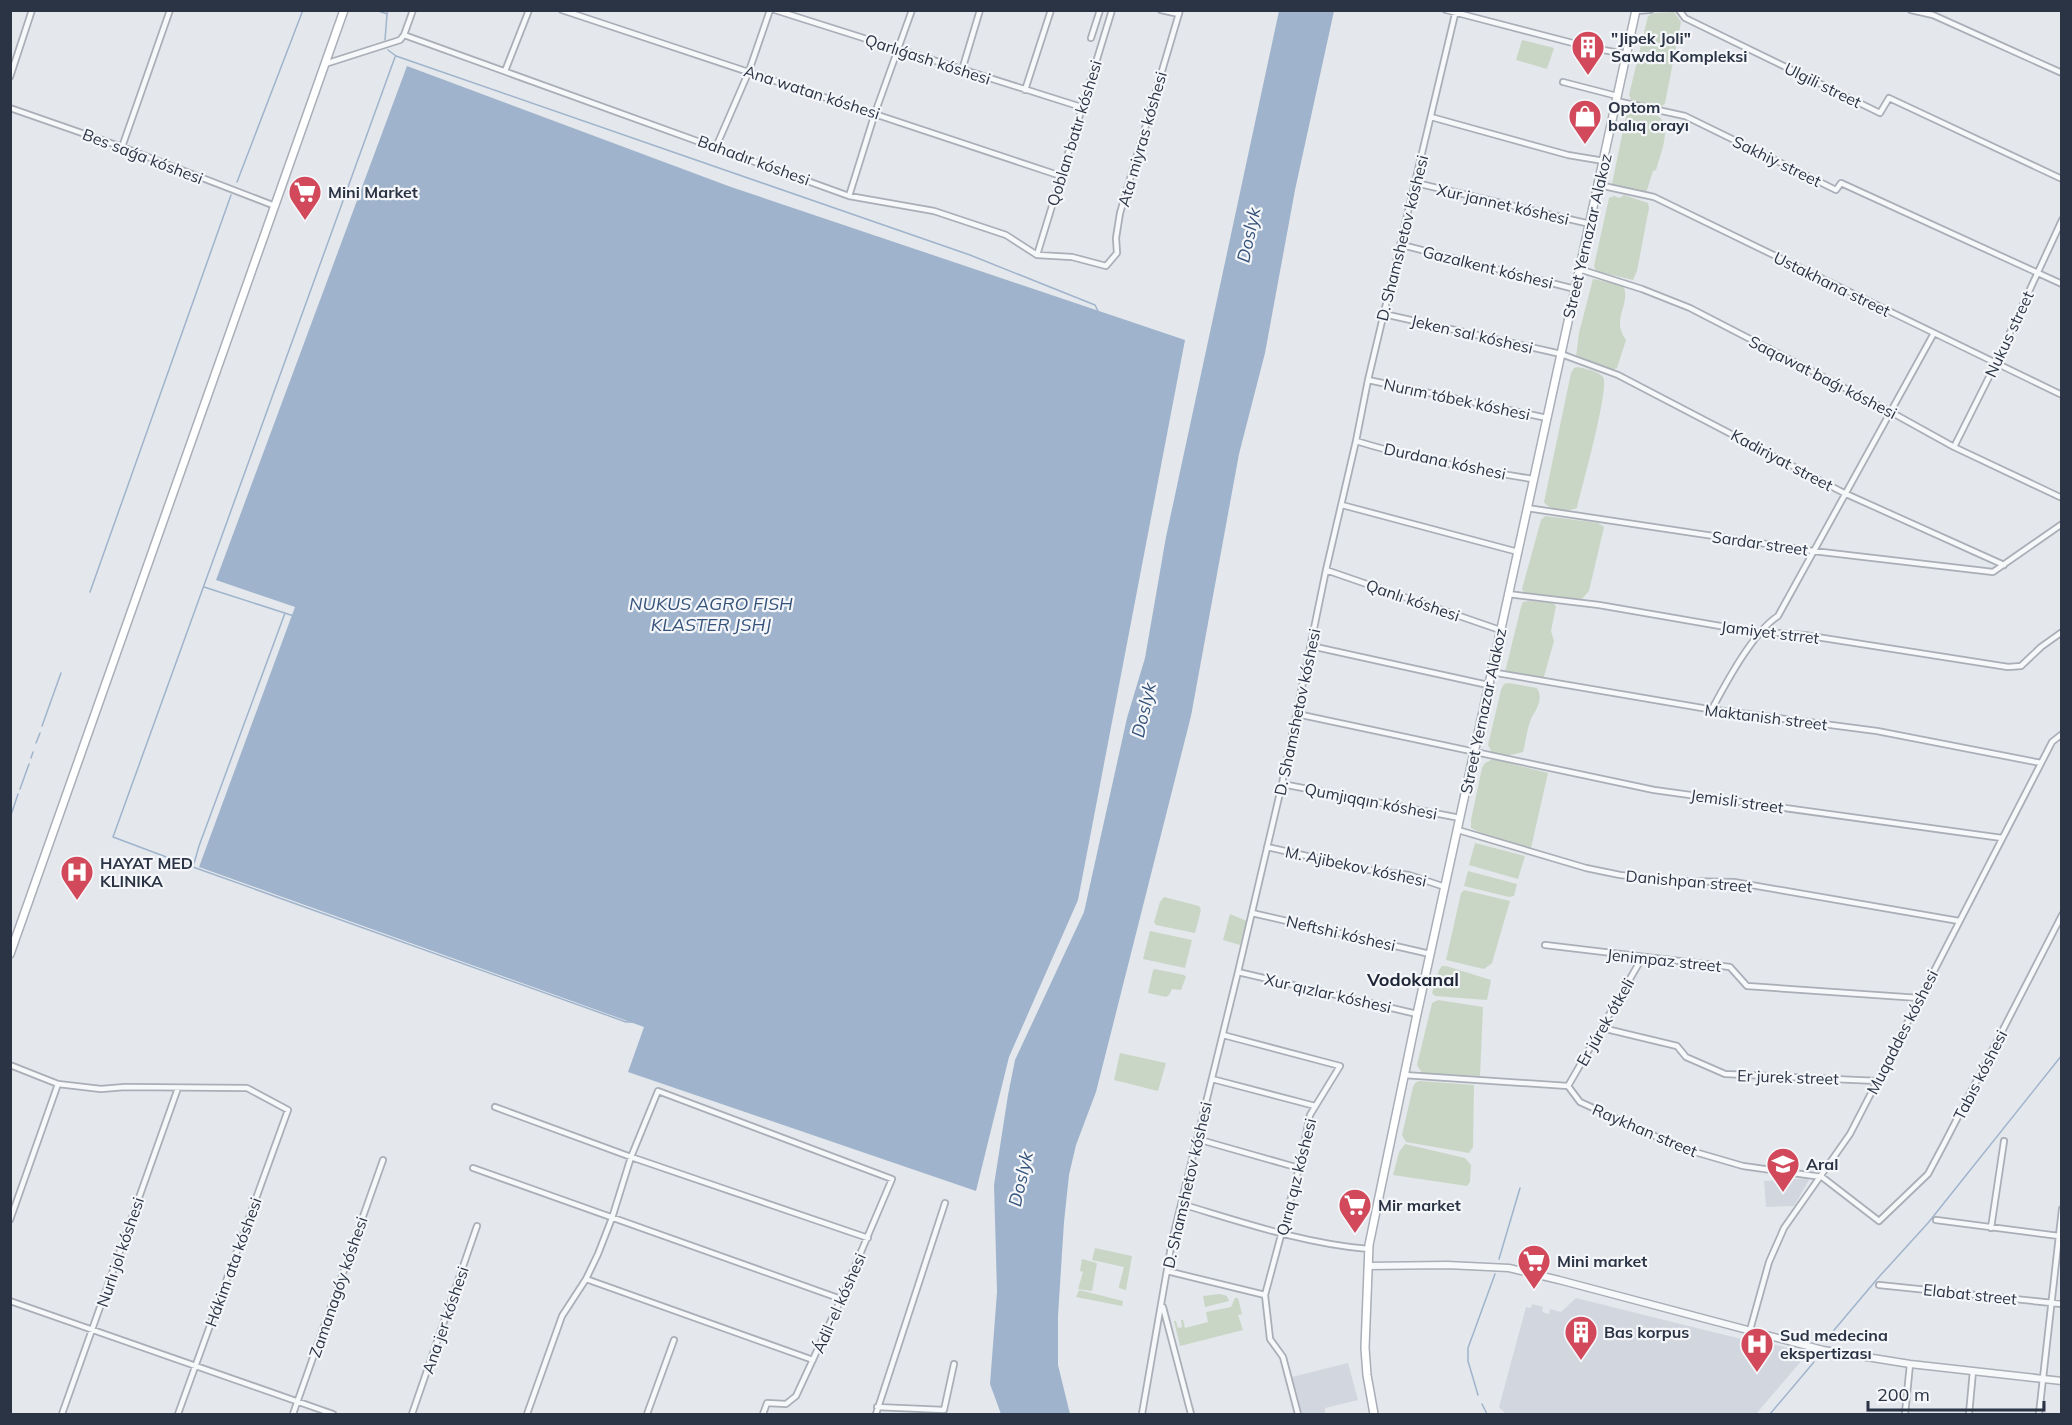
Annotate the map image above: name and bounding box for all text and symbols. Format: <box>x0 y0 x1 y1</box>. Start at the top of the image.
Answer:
place label: "Jipek Joli" Sawda Kompleksi <box>1611 28 1747 66</box>
street label: Qarlıǵash kóshesi <box>863 29 993 89</box>
building icon: "Jipek Joli" Sawda Kompleksi <box>1570 29 1606 76</box>
street label: Qoblan batır kóshesi <box>1042 58 1106 208</box>
street label: Ulgili street <box>1781 58 1865 112</box>
street label: Ana watan kóshesi <box>741 61 883 123</box>
street label: Ata miyras kóshesi <box>1113 69 1171 209</box>
place label: Optom balıq orayı <box>1608 97 1689 135</box>
shop icon: Optom balıq orayı <box>1567 98 1603 145</box>
street label: Bes saǵa kóshesi <box>80 124 206 188</box>
street label: Bahadır kóshesi <box>695 130 813 190</box>
street label: Sakhiy street <box>1730 131 1825 191</box>
street label: Street Yernazar Alakoz <box>1558 152 1616 320</box>
street label: D. Shamshetov kóshesi <box>1372 153 1432 323</box>
supermarket icon: Mini Market <box>287 174 323 221</box>
street label: Xur jannet kóshesi <box>1435 179 1571 229</box>
place label: Mini Market <box>328 182 418 202</box>
water label: Doslyk <box>1231 205 1266 265</box>
street label: Gazalkent kóshesi <box>1421 241 1555 293</box>
street label: Ustakhana street <box>1770 247 1894 321</box>
street label: Nukus street <box>1980 287 2038 380</box>
street label: Jeken sal kóshesi <box>1409 310 1535 358</box>
street label: Saqawat baǵı kóshesi <box>1746 331 1900 423</box>
street label: Nurım tóbek kóshesi <box>1382 374 1532 424</box>
street label: Kadiriyat street <box>1728 425 1837 495</box>
street label: Durdana kóshesi <box>1382 438 1508 484</box>
street label: Sardar street <box>1711 526 1810 560</box>
street label: Qanlı kóshesi <box>1363 575 1463 625</box>
water label: NUKUS AGRO FISH KLASTER JSHJ <box>629 592 793 636</box>
street label: Jamiyet strret <box>1720 616 1821 648</box>
street label: Street Yernazar Alakoz <box>1456 626 1510 796</box>
street label: D. Shamshetov kóshesi <box>1270 627 1324 797</box>
water label: Doslyk <box>1126 679 1161 740</box>
street label: Maktanish street <box>1704 700 1829 734</box>
street label: Qumjıqqın kóshesi <box>1303 778 1439 824</box>
street label: Jemisli street <box>1689 785 1785 817</box>
street label: M. Ajibekov kóshesi <box>1284 841 1428 891</box>
place label: HAYAT MED KLINIKA <box>100 853 193 891</box>
hospital icon: HAYAT MED KLINIKA <box>59 854 95 901</box>
street label: Danishpan street <box>1625 866 1754 897</box>
street label: Neftshi kóshesi <box>1284 911 1398 955</box>
street label: Jenimpaz street <box>1606 944 1723 976</box>
street label: Muqaddes kóshesi <box>1862 966 1942 1098</box>
district label: Vodokanal <box>1366 968 1459 991</box>
street label: Xur qızlar kóshesi <box>1263 969 1393 1017</box>
street label: Er júrek ótkeli <box>1572 974 1638 1070</box>
street label: Tabıs kóshesi <box>1949 1027 2011 1123</box>
street label: Er jurek street <box>1737 1065 1839 1089</box>
street label: Raykhan street <box>1590 1099 1701 1161</box>
street label: D. Shamshetov kóshesi <box>1158 1100 1216 1270</box>
street label: Qırıq qız kóshesi <box>1272 1116 1320 1238</box>
school or university icon: Aral <box>1765 1146 1801 1193</box>
water label: Doslyk <box>1003 1148 1038 1209</box>
place label: Aral <box>1806 1154 1838 1174</box>
supermarket icon: Mir market <box>1337 1187 1373 1234</box>
street label: Nurlı jol kóshesi <box>92 1195 148 1309</box>
street label: Hákim ata kóshesi <box>200 1195 266 1329</box>
place label: Mir market <box>1378 1195 1461 1215</box>
street label: Zamanagóy kóshesi <box>304 1214 372 1360</box>
supermarket icon: Mini market <box>1516 1243 1552 1290</box>
street label: Ádil-el kóshesi <box>808 1250 870 1356</box>
place label: Mini market <box>1557 1251 1647 1271</box>
street label: Ana jer kóshesi <box>417 1264 473 1376</box>
street label: Elabat street <box>1922 1279 2018 1309</box>
building icon: Bas korpus <box>1563 1314 1599 1361</box>
place label: Bas korpus <box>1604 1322 1689 1342</box>
place label: Sud medecina ekspertizası <box>1780 1325 1888 1363</box>
hospital icon: Sud medecina ekspertizası <box>1739 1326 1775 1373</box>
scale bar <box>1868 1374 2044 1412</box>
text: 200 m <box>1877 1383 1930 1406</box>

